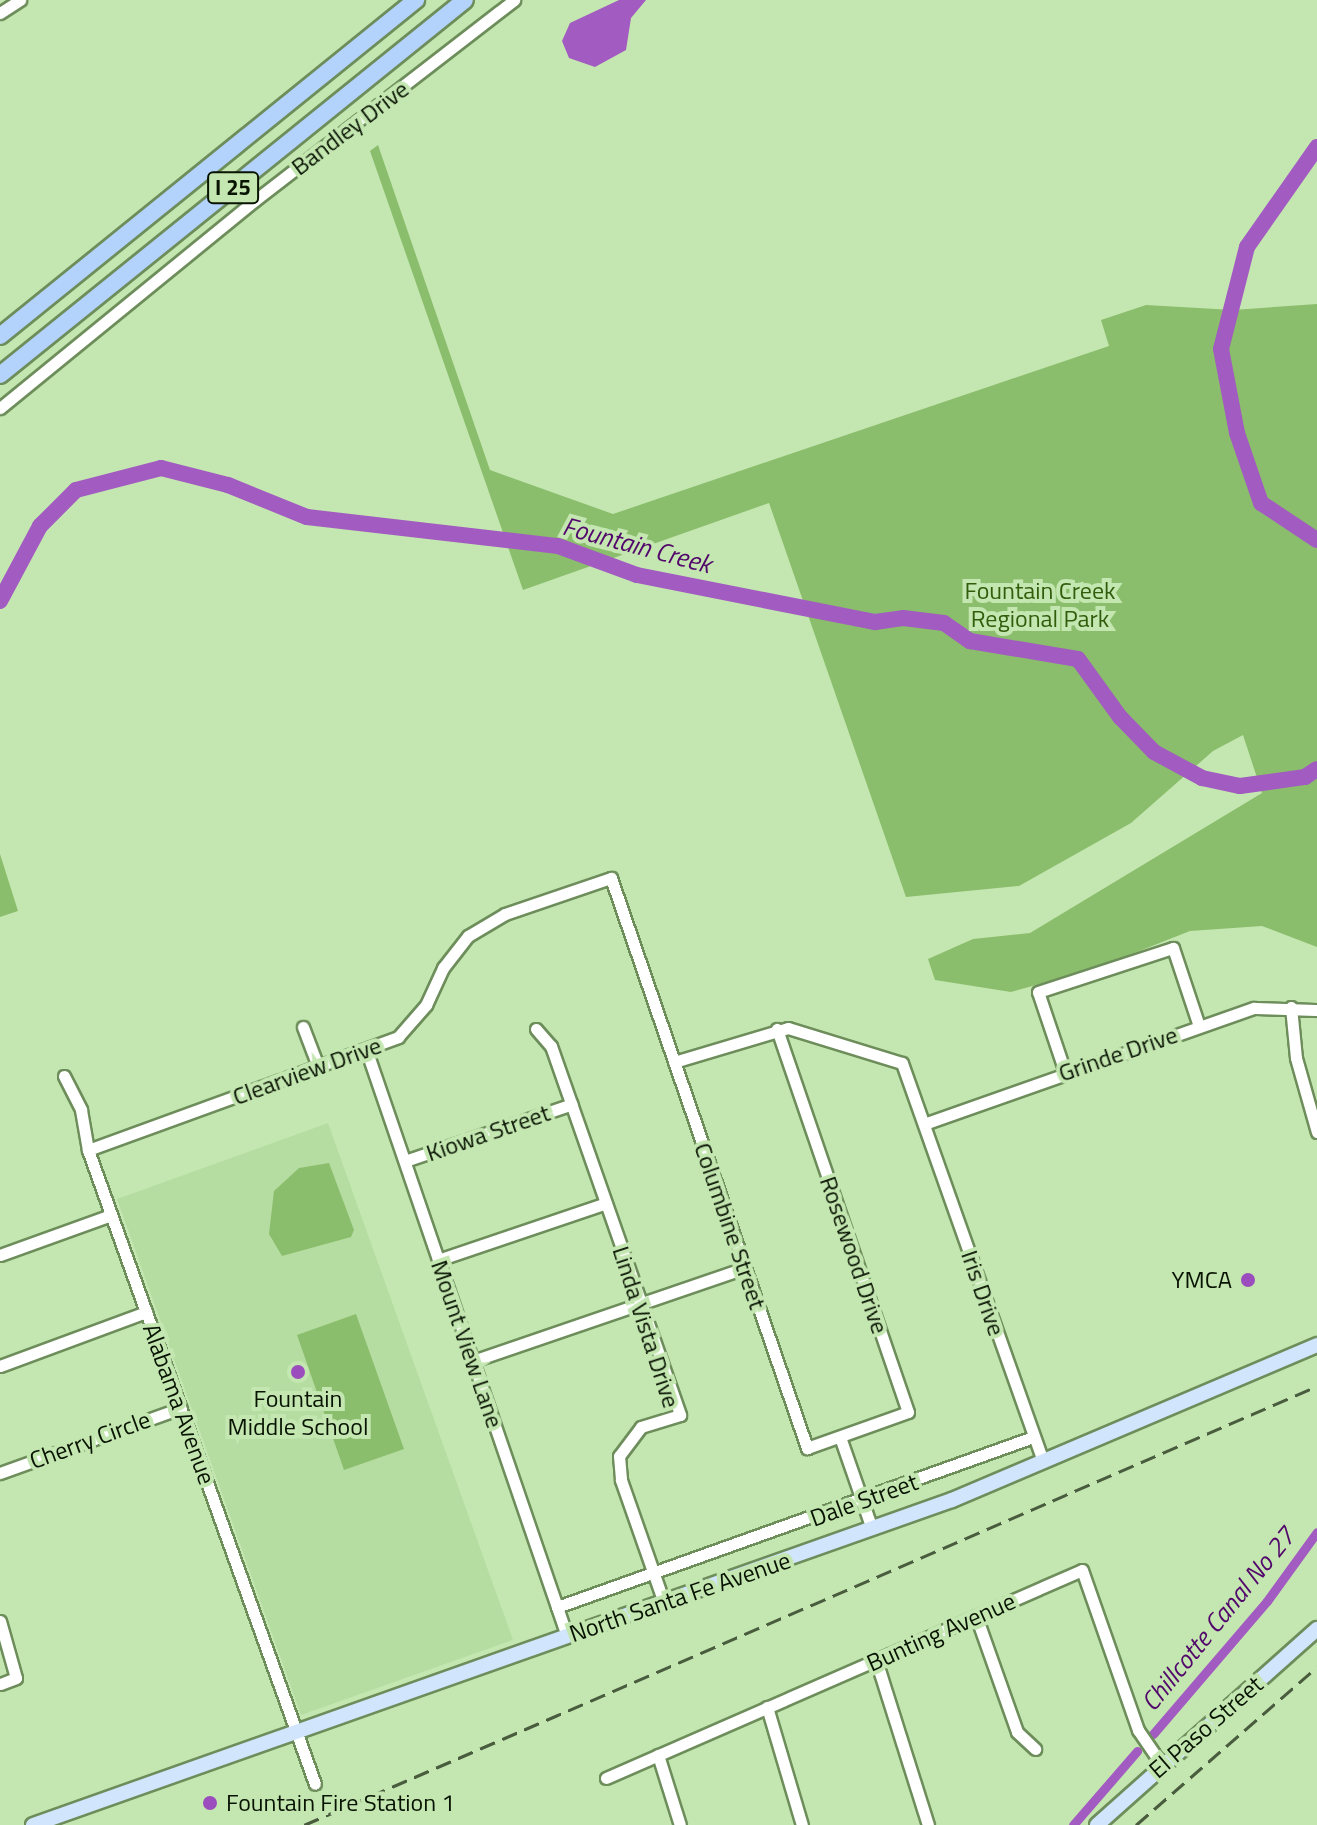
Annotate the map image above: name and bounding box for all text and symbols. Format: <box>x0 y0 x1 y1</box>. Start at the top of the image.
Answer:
street label: Bandley Drive <box>286 75 414 181</box>
road number: I 25 <box>207 170 259 206</box>
water label: Fountain Creek <box>559 510 715 580</box>
park label: Fountain Creek Regional Park <box>964 577 1116 633</box>
street label: Grinde Drive <box>1055 1020 1181 1088</box>
street label: Clearview Drive <box>229 1031 385 1111</box>
street label: Kiowa Street <box>422 1098 554 1168</box>
street label: Columbine Street <box>688 1139 772 1313</box>
street label: Rosewood Drive <box>814 1173 894 1337</box>
street label: Linda Vista Drive <box>606 1243 686 1411</box>
street label: Iris Drive <box>955 1247 1011 1339</box>
street label: Mount View Lane <box>425 1256 509 1432</box>
place label: YMCA <box>1172 1266 1232 1294</box>
marker: YMCA <box>1239 1271 1257 1289</box>
street label: Alabama Avenue <box>137 1320 221 1488</box>
marker: Fountain Middle School <box>289 1363 307 1381</box>
place label: Fountain Middle School <box>228 1385 368 1441</box>
street label: Cherry Circle <box>26 1405 154 1475</box>
street label: Dale Street <box>806 1467 922 1533</box>
water label: Chillcotte Canal No 27 <box>1134 1521 1302 1717</box>
street label: North Santa Fe Avenue <box>566 1546 794 1648</box>
street label: Bunting Avenue <box>862 1586 1020 1678</box>
street label: El Paso Street <box>1143 1670 1269 1784</box>
place label: Fountain Fire Station 1 <box>226 1789 455 1817</box>
marker: Fountain Fire Station 1 <box>201 1794 219 1812</box>

